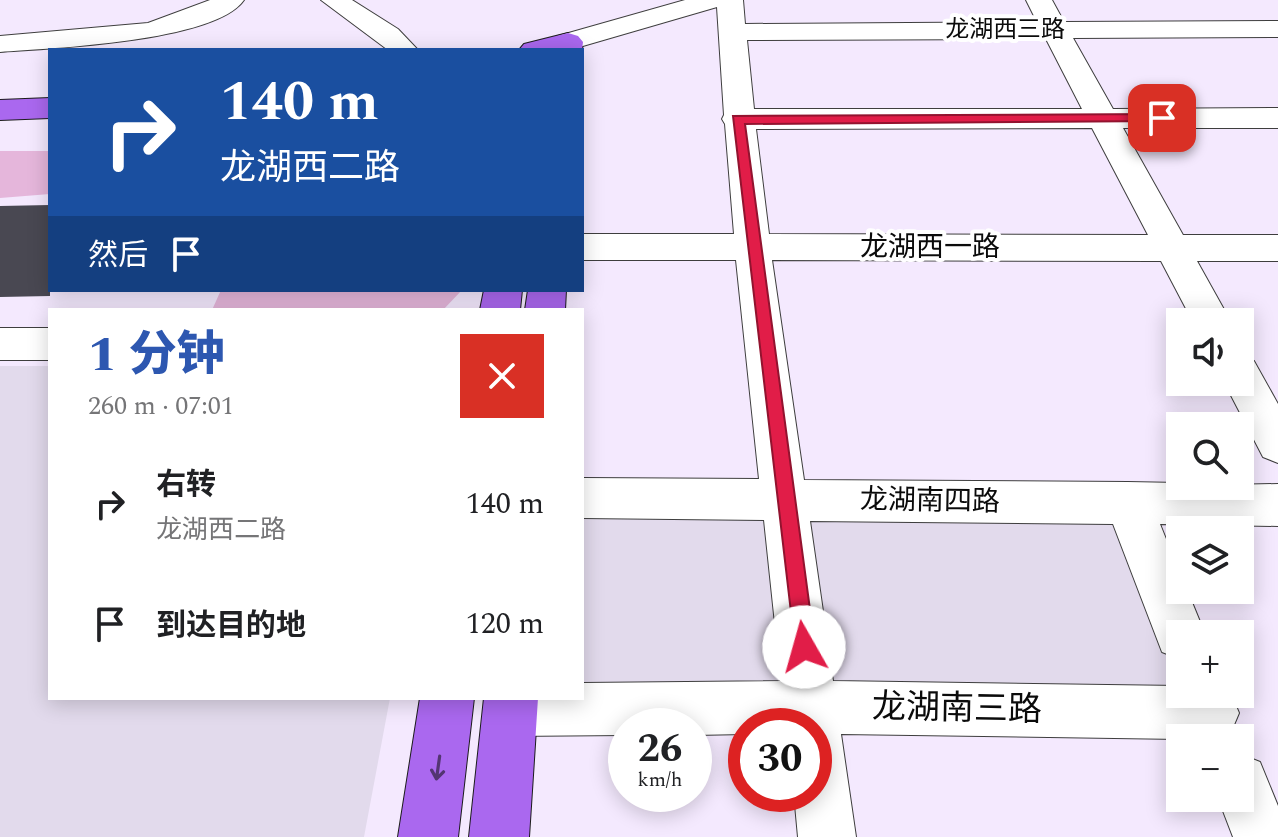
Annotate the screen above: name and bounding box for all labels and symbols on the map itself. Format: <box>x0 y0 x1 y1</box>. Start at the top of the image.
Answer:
street label: 龙湖西三路 <box>945 12 1065 48</box>
pin <box>1128 84 1196 152</box>
street label: 龙湖西一路 <box>860 226 1000 269</box>
street label: 龙湖南四路 <box>860 478 1000 524</box>
position arrow <box>762 605 846 689</box>
street label: 龙湖南三路 <box>872 682 1042 736</box>
speed limit sign: 30 <box>728 708 832 812</box>
one-way arrow <box>430 754 445 780</box>

